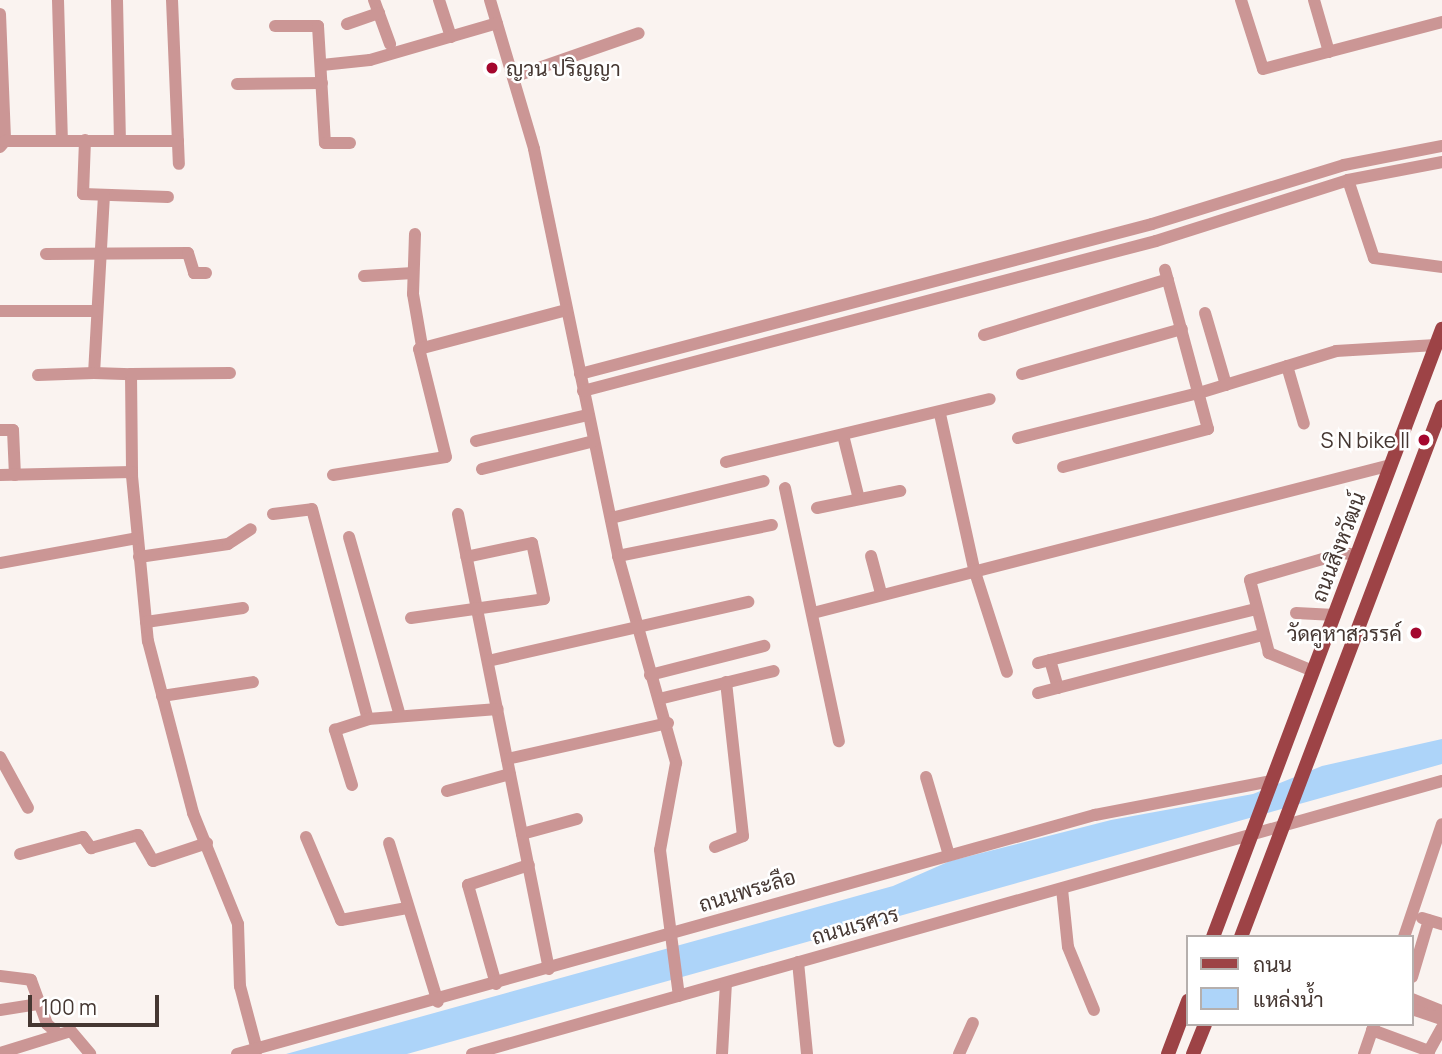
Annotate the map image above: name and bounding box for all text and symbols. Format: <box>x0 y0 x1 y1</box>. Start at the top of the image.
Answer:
place label: ญวน ปริญญา <box>506 55 621 81</box>
marker: ญวน ปริญญา <box>484 60 500 76</box>
place label: S N bike II <box>1320 427 1410 453</box>
marker: S N bike II <box>1416 432 1432 448</box>
street label: ถนนสิงหวัฒน์ <box>1306 489 1370 605</box>
place label: วัดคูหาสวรรค์ <box>1287 620 1402 646</box>
marker: วัดคูหาสวรรค์ <box>1408 625 1424 641</box>
street label: ถนนพระลือ <box>696 863 798 917</box>
street label: ถนนเรศวร <box>809 901 901 949</box>
legend <box>1186 935 1414 1026</box>
text: ถนน <box>1253 950 1292 978</box>
scale bar <box>32 981 163 1025</box>
text: แหล่งน้ำ <box>1253 985 1324 1013</box>
text: 100 m <box>41 993 97 1021</box>

